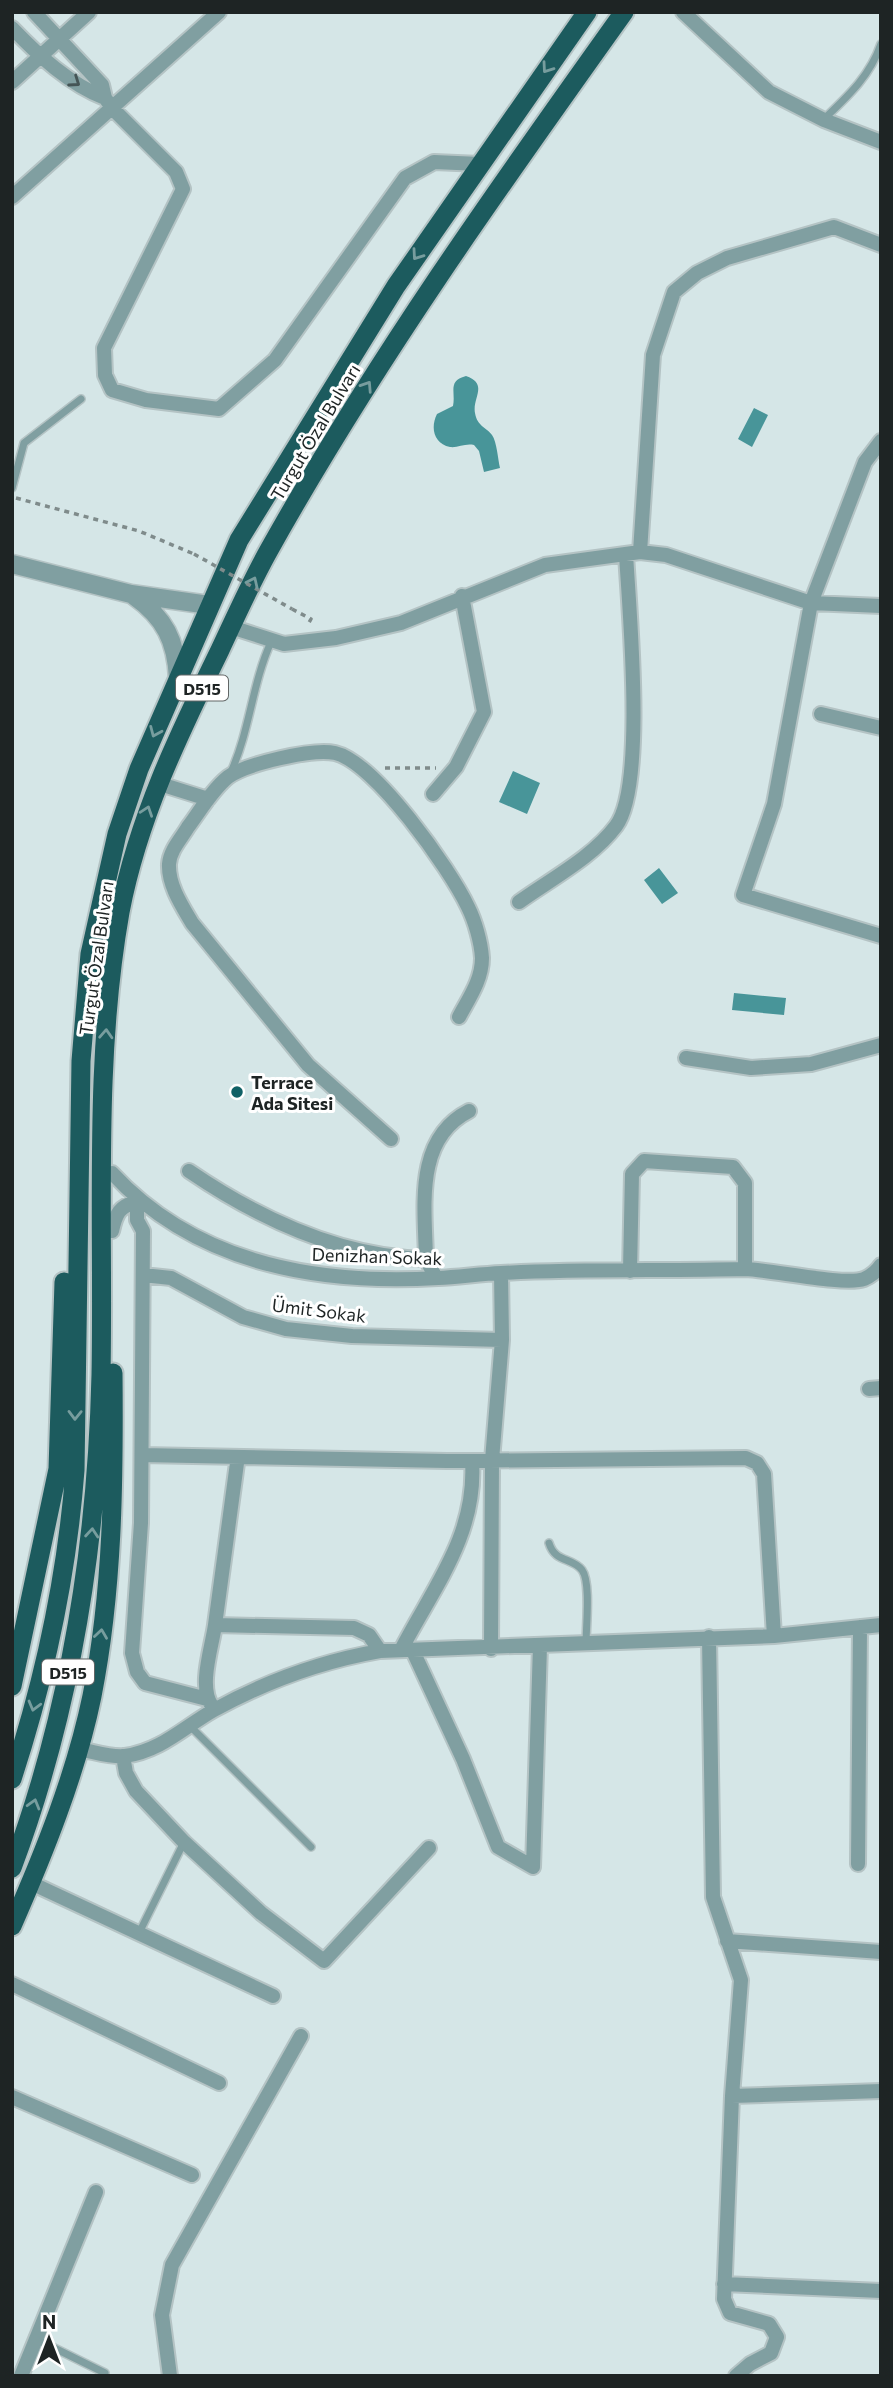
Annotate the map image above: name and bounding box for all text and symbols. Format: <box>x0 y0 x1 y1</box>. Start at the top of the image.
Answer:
one-way arrow <box>543 60 555 73</box>
one-way arrow <box>67 74 80 86</box>
one-way arrow <box>413 247 425 260</box>
street label: Turgut Özal Bulvarı <box>266 360 364 504</box>
one-way arrow <box>359 380 372 393</box>
one-way arrow <box>244 577 258 589</box>
road number: D515 <box>176 676 228 701</box>
one-way arrow <box>149 725 163 737</box>
one-way arrow <box>139 805 154 817</box>
street label: Turgut Özal Bulvarı <box>74 879 118 1037</box>
one-way arrow <box>98 1028 113 1039</box>
place label: Terrace Ada Sitesi <box>251 1071 333 1114</box>
marker: Terrace Ada Sitesi <box>229 1084 245 1100</box>
street label: Denizhan Sokak <box>311 1243 443 1269</box>
street label: Ümit Sokak <box>271 1293 368 1327</box>
one-way arrow <box>68 1409 83 1420</box>
one-way arrow <box>84 1528 99 1539</box>
one-way arrow <box>93 1628 108 1640</box>
road number: D515 <box>42 1660 94 1684</box>
one-way arrow <box>28 1699 42 1711</box>
one-way arrow <box>26 1798 41 1810</box>
north arrow <box>14 2304 84 2374</box>
text: N <box>42 2310 56 2333</box>

